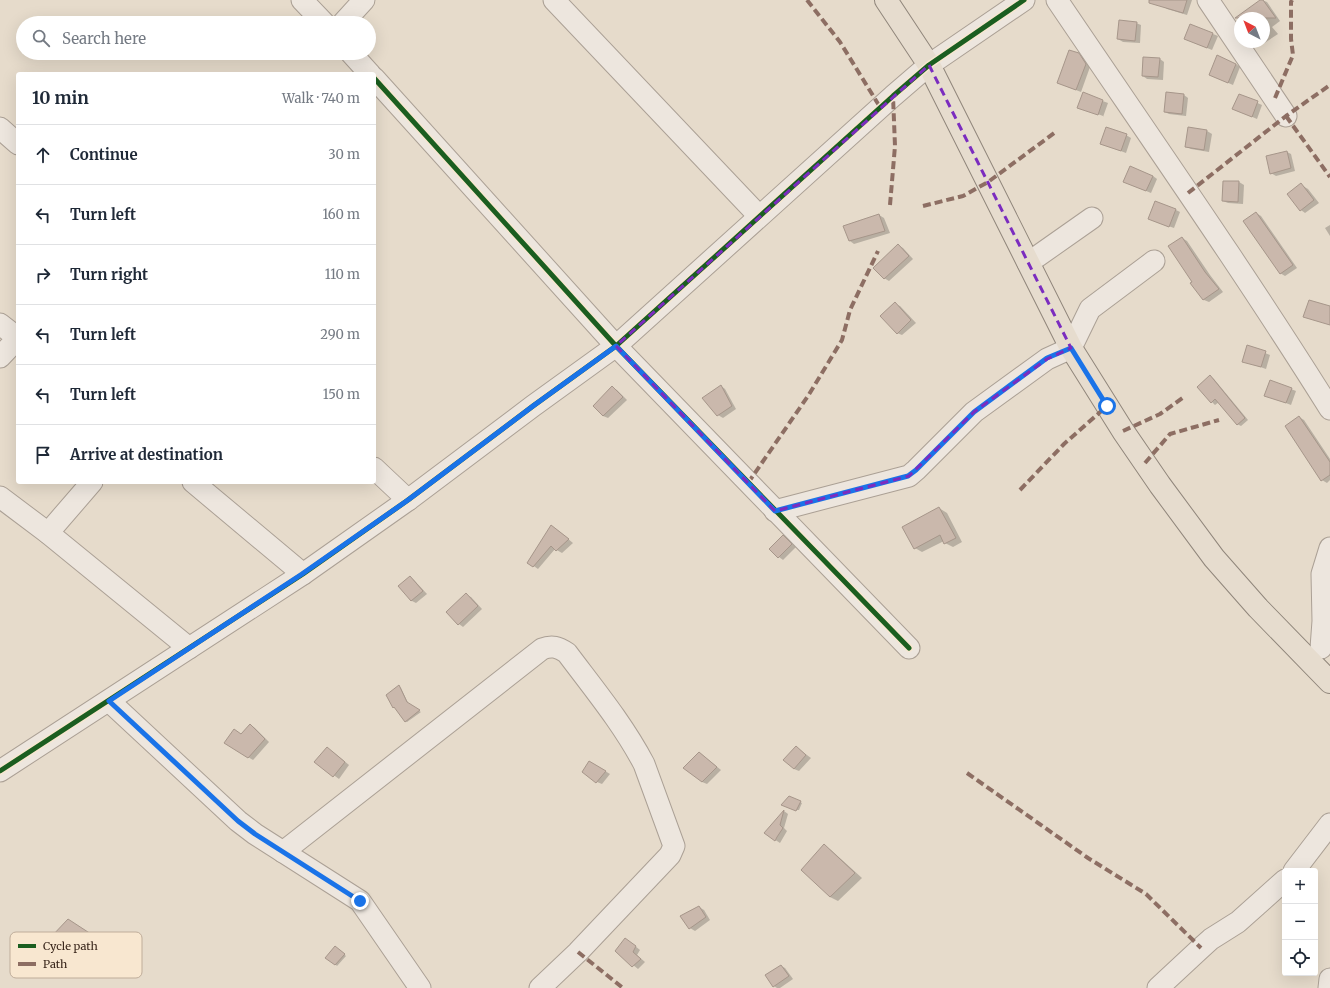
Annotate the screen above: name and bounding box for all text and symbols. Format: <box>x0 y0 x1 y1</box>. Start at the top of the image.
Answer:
north arrow <box>1234 12 1270 48</box>
search box <box>16 16 376 60</box>
icon: search <box>30 27 52 49</box>
text: Search here <box>62 29 146 48</box>
text: 10 min <box>32 87 89 109</box>
text: Walk · 740 m <box>282 90 360 107</box>
icon: ahead <box>32 144 54 166</box>
text: Continue <box>70 145 138 164</box>
text: 30 m <box>328 146 360 163</box>
icon: left <box>32 204 54 226</box>
text: Turn left <box>70 205 136 224</box>
text: 160 m <box>322 206 360 223</box>
icon: right <box>32 264 54 286</box>
text: Turn right <box>70 265 148 284</box>
text: 110 m <box>325 266 360 283</box>
icon: left <box>32 324 54 346</box>
text: Turn left <box>70 325 136 344</box>
text: 290 m <box>320 326 360 343</box>
icon: left <box>32 384 54 406</box>
text: Turn left <box>70 385 136 404</box>
text: 150 m <box>323 386 360 403</box>
route start <box>1098 397 1116 415</box>
icon: arrive <box>32 444 54 466</box>
text: Arrive at destination <box>70 445 223 464</box>
map controls <box>1282 868 1318 976</box>
button: + <box>1282 868 1318 904</box>
route end <box>351 892 369 910</box>
button: − <box>1282 904 1318 940</box>
legend <box>10 932 142 978</box>
text: Cycle path <box>43 939 98 953</box>
button: locate <box>1282 940 1318 976</box>
text: Path <box>43 957 68 971</box>

